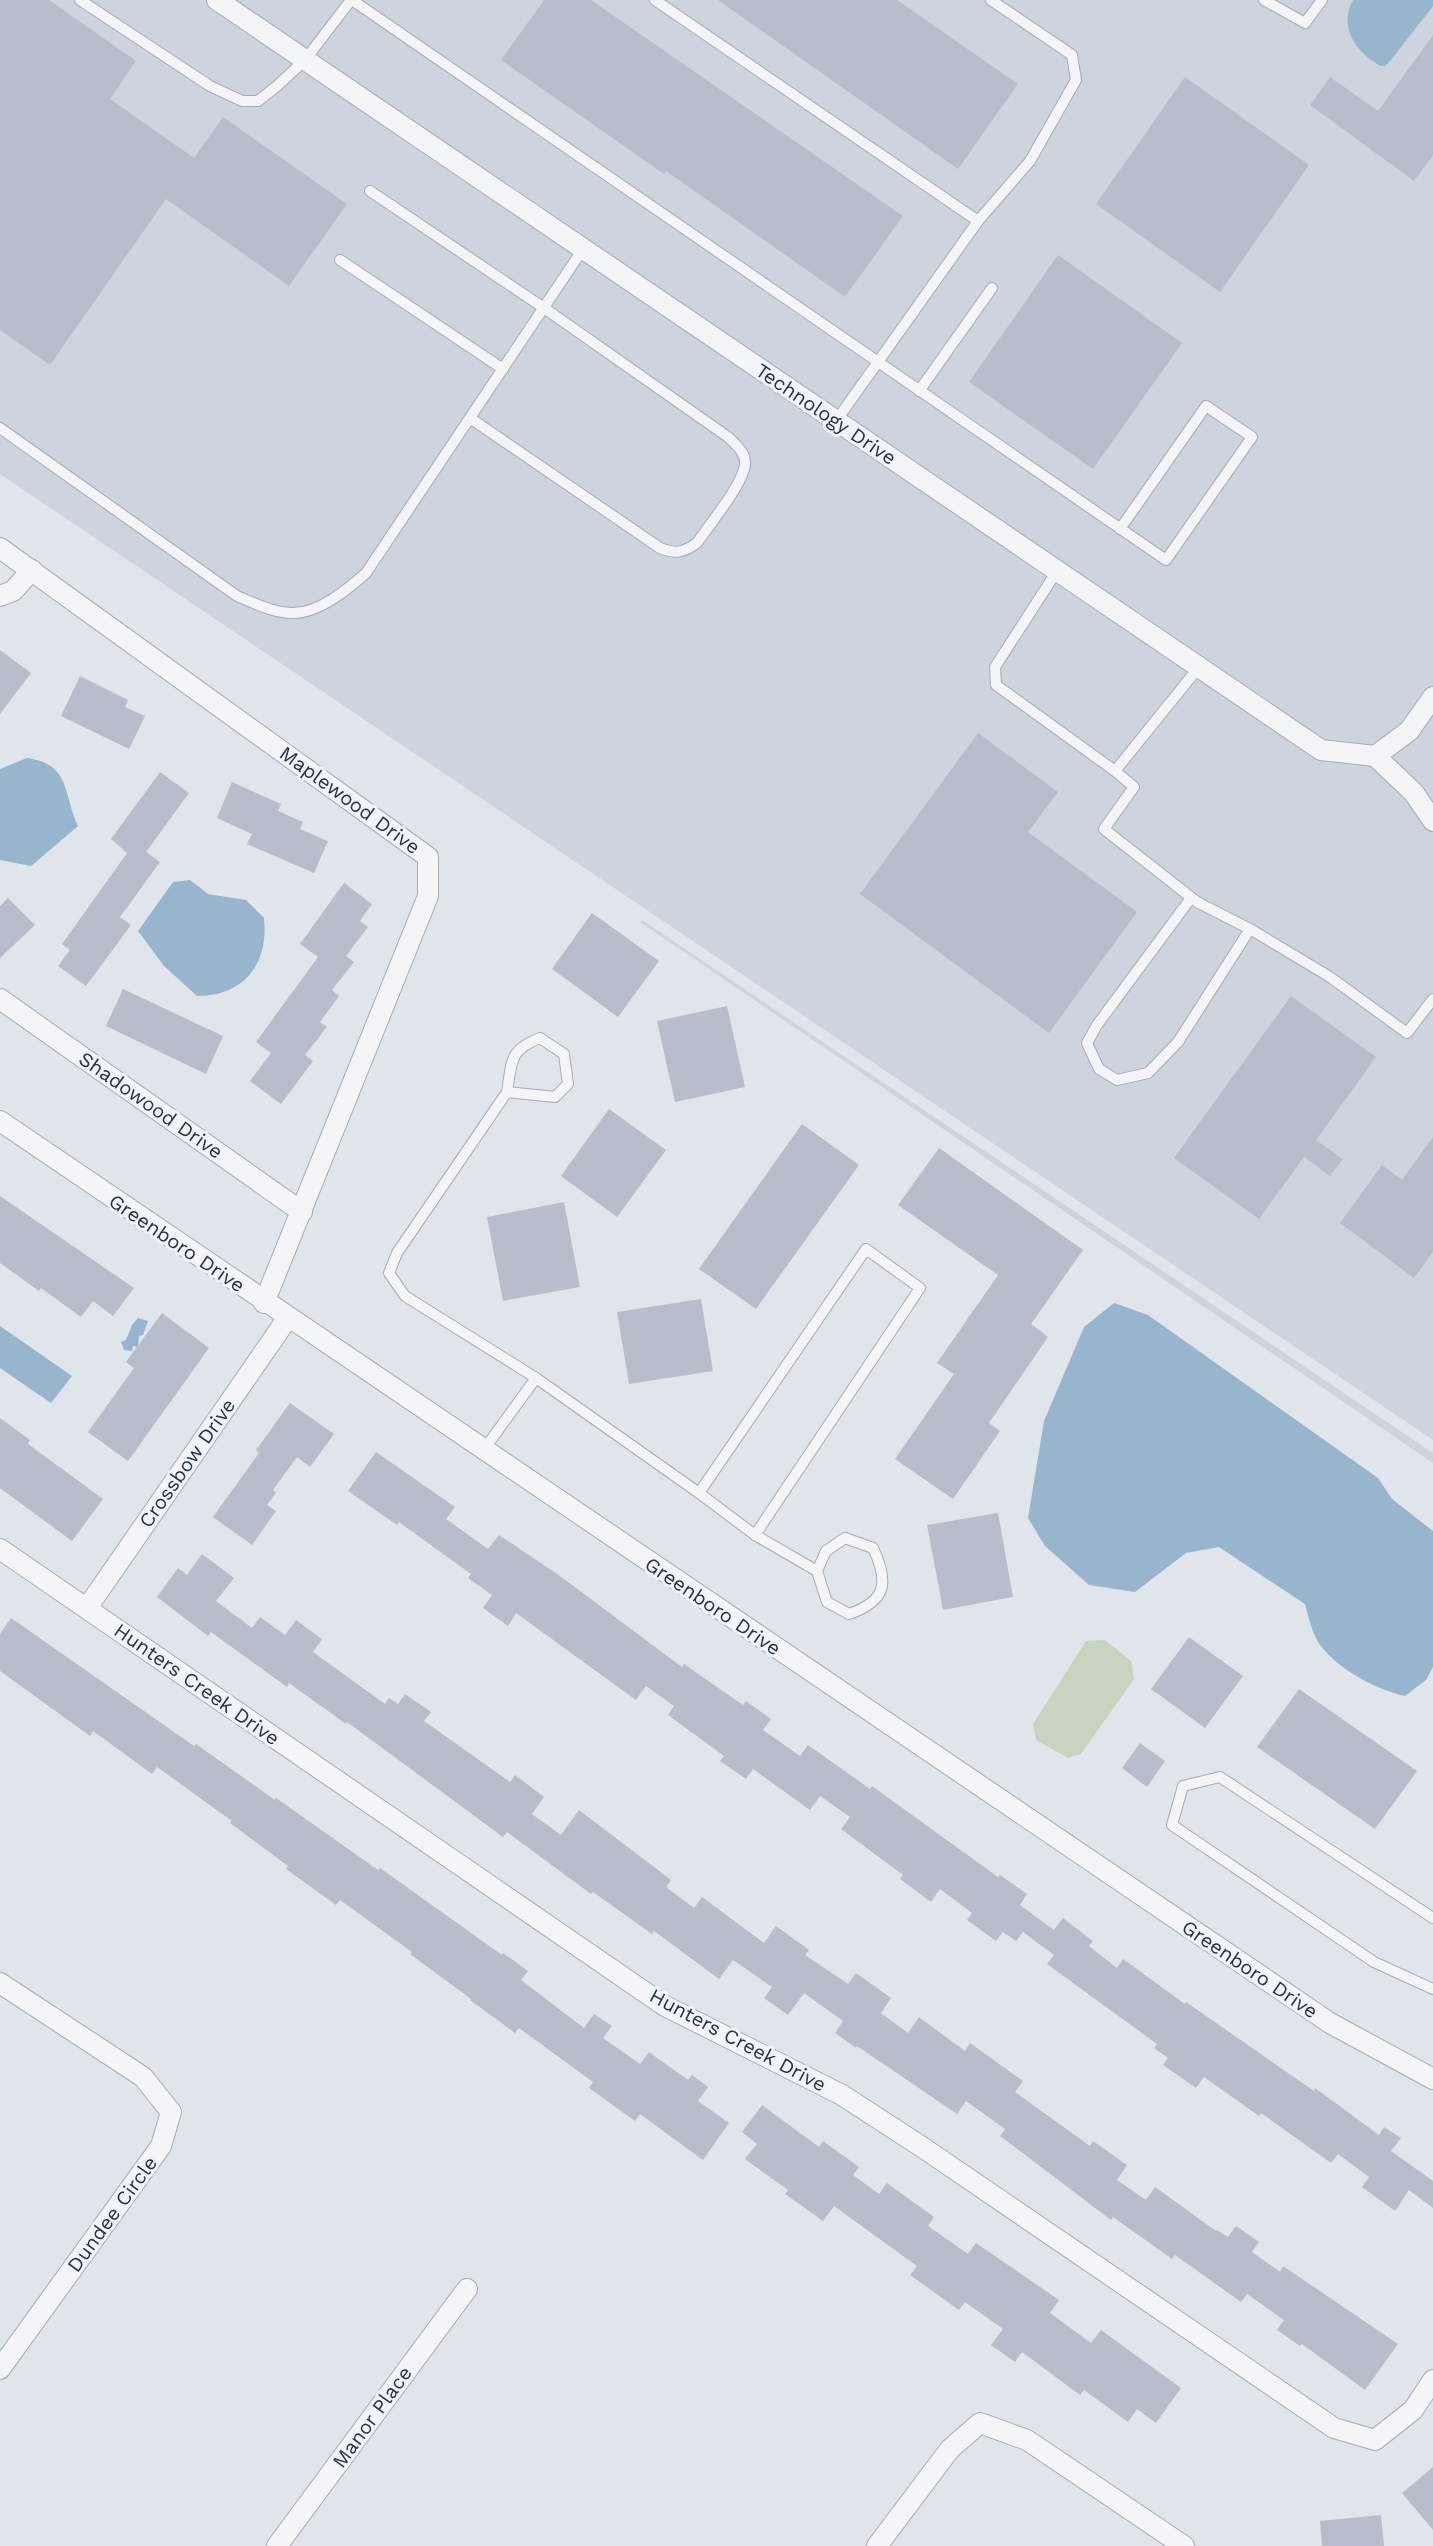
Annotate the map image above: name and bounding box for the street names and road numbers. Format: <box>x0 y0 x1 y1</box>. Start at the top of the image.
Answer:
street label: Technology Drive <box>751 358 901 470</box>
street label: Maplewood Drive <box>275 741 425 859</box>
street label: Shadowood Drive <box>74 1046 228 1164</box>
street label: Greenboro Drive <box>104 1189 250 1297</box>
street label: Crossbow Drive <box>134 1394 240 1532</box>
street label: Greenboro Drive <box>640 1552 786 1660</box>
street label: Hunters Creek Drive <box>110 1618 284 1750</box>
street label: Greenboro Drive <box>1177 1915 1323 2023</box>
street label: Hunters Creek Drive <box>646 1983 830 2097</box>
street label: Dundee Circle <box>62 2151 162 2277</box>
street label: Manor Place <box>327 2362 417 2472</box>

